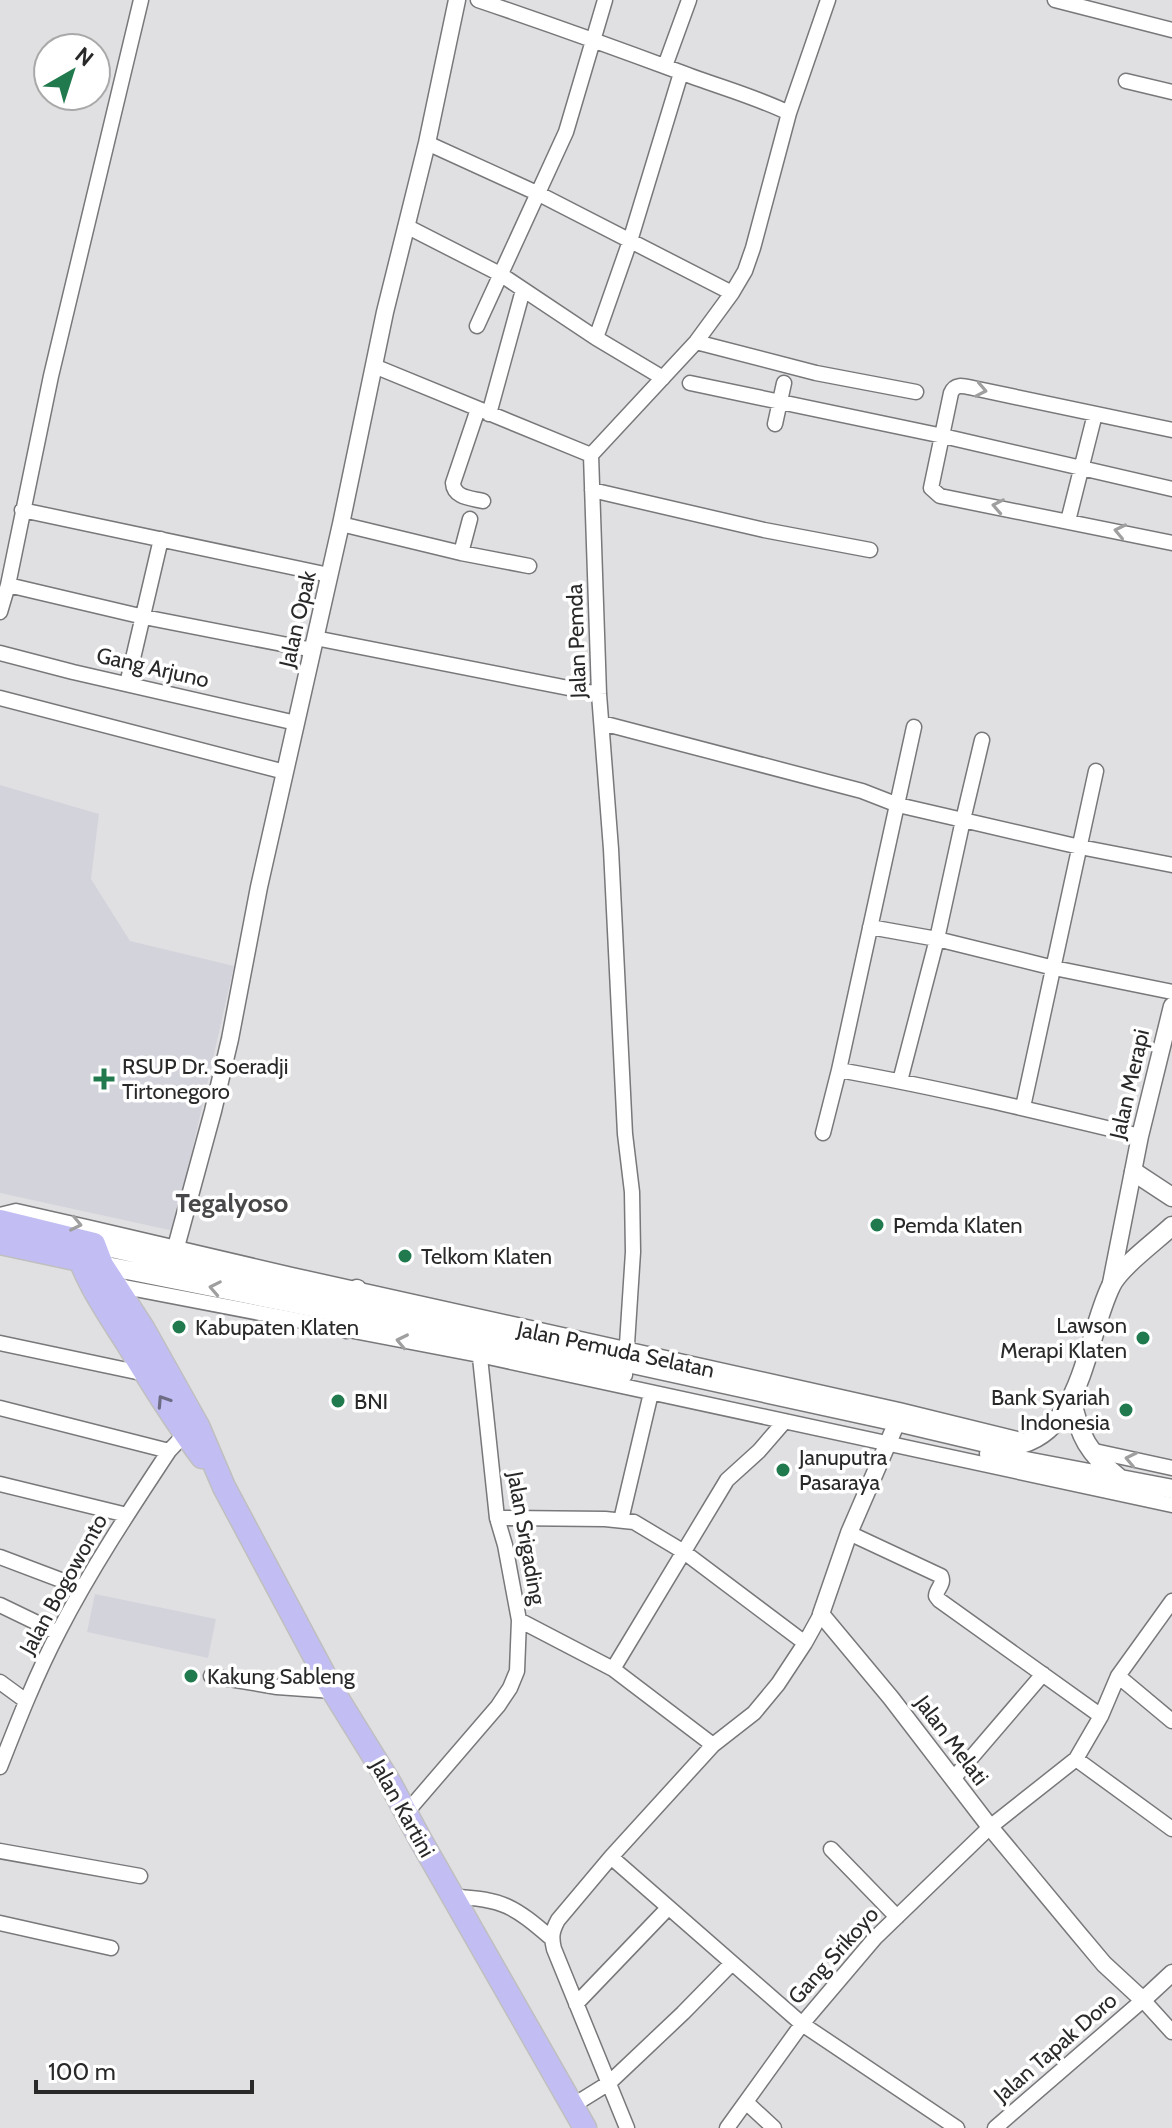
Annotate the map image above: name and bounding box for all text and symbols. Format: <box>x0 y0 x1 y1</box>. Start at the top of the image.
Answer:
north arrow <box>32 32 112 112</box>
text: N <box>70 41 99 72</box>
one-way arrow <box>975 380 988 397</box>
one-way arrow <box>991 499 1005 516</box>
one-way arrow <box>1114 523 1128 540</box>
street label: Jalan Opak <box>273 568 322 671</box>
street label: Jalan Pemda <box>561 583 592 700</box>
street label: Gang Arjuno <box>94 641 212 694</box>
street label: Jalan Merapi <box>1104 1026 1155 1143</box>
place label: RSUP Dr. Soeradji Tirtonegoro <box>122 1053 288 1105</box>
marker: RSUP Dr. Soeradji Tirtonegoro <box>93 1068 115 1090</box>
district label: Tegalyoso <box>176 1187 289 1219</box>
place label: Pemda Klaten <box>893 1212 1022 1239</box>
one-way arrow <box>69 1215 83 1232</box>
marker: Pemda Klaten <box>868 1216 886 1234</box>
place label: Telkom Klaten <box>421 1243 552 1270</box>
marker: Telkom Klaten <box>396 1247 414 1265</box>
one-way arrow <box>208 1281 221 1298</box>
place label: Lawson Merapi Klaten <box>1000 1312 1127 1364</box>
place label: Kabupaten Klaten <box>195 1314 359 1341</box>
street label: Jalan Pemuda Selatan <box>514 1315 717 1384</box>
marker: Kabupaten Klaten <box>170 1318 188 1336</box>
marker: Lawson Merapi Klaten <box>1134 1329 1152 1347</box>
one-way arrow <box>395 1333 408 1350</box>
place label: Bank Syariah Indonesia <box>991 1384 1110 1436</box>
place label: BNI <box>354 1388 388 1415</box>
marker: BNI <box>329 1392 347 1410</box>
one-way arrow <box>158 1395 173 1409</box>
marker: Bank Syariah Indonesia <box>1117 1401 1135 1419</box>
place label: Januputra Pasaraya <box>798 1444 888 1496</box>
one-way arrow <box>1125 1451 1138 1468</box>
marker: Januputra Pasaraya <box>774 1461 792 1479</box>
street label: Jalan Srigading <box>501 1468 552 1608</box>
street label: Jalan Bogowonto <box>13 1509 113 1660</box>
place label: Kakung Sableng <box>207 1663 356 1690</box>
marker: Kakung Sableng <box>182 1667 200 1685</box>
street label: Jalan Melati <box>908 1689 994 1791</box>
street label: Jalan Kartini <box>364 1754 441 1862</box>
street label: Gang Srikoyo <box>782 1901 884 2010</box>
street label: Jalan Tapak Doro <box>988 1987 1122 2109</box>
scale bar <box>36 2044 252 2094</box>
text: 100 m <box>48 2057 116 2086</box>

